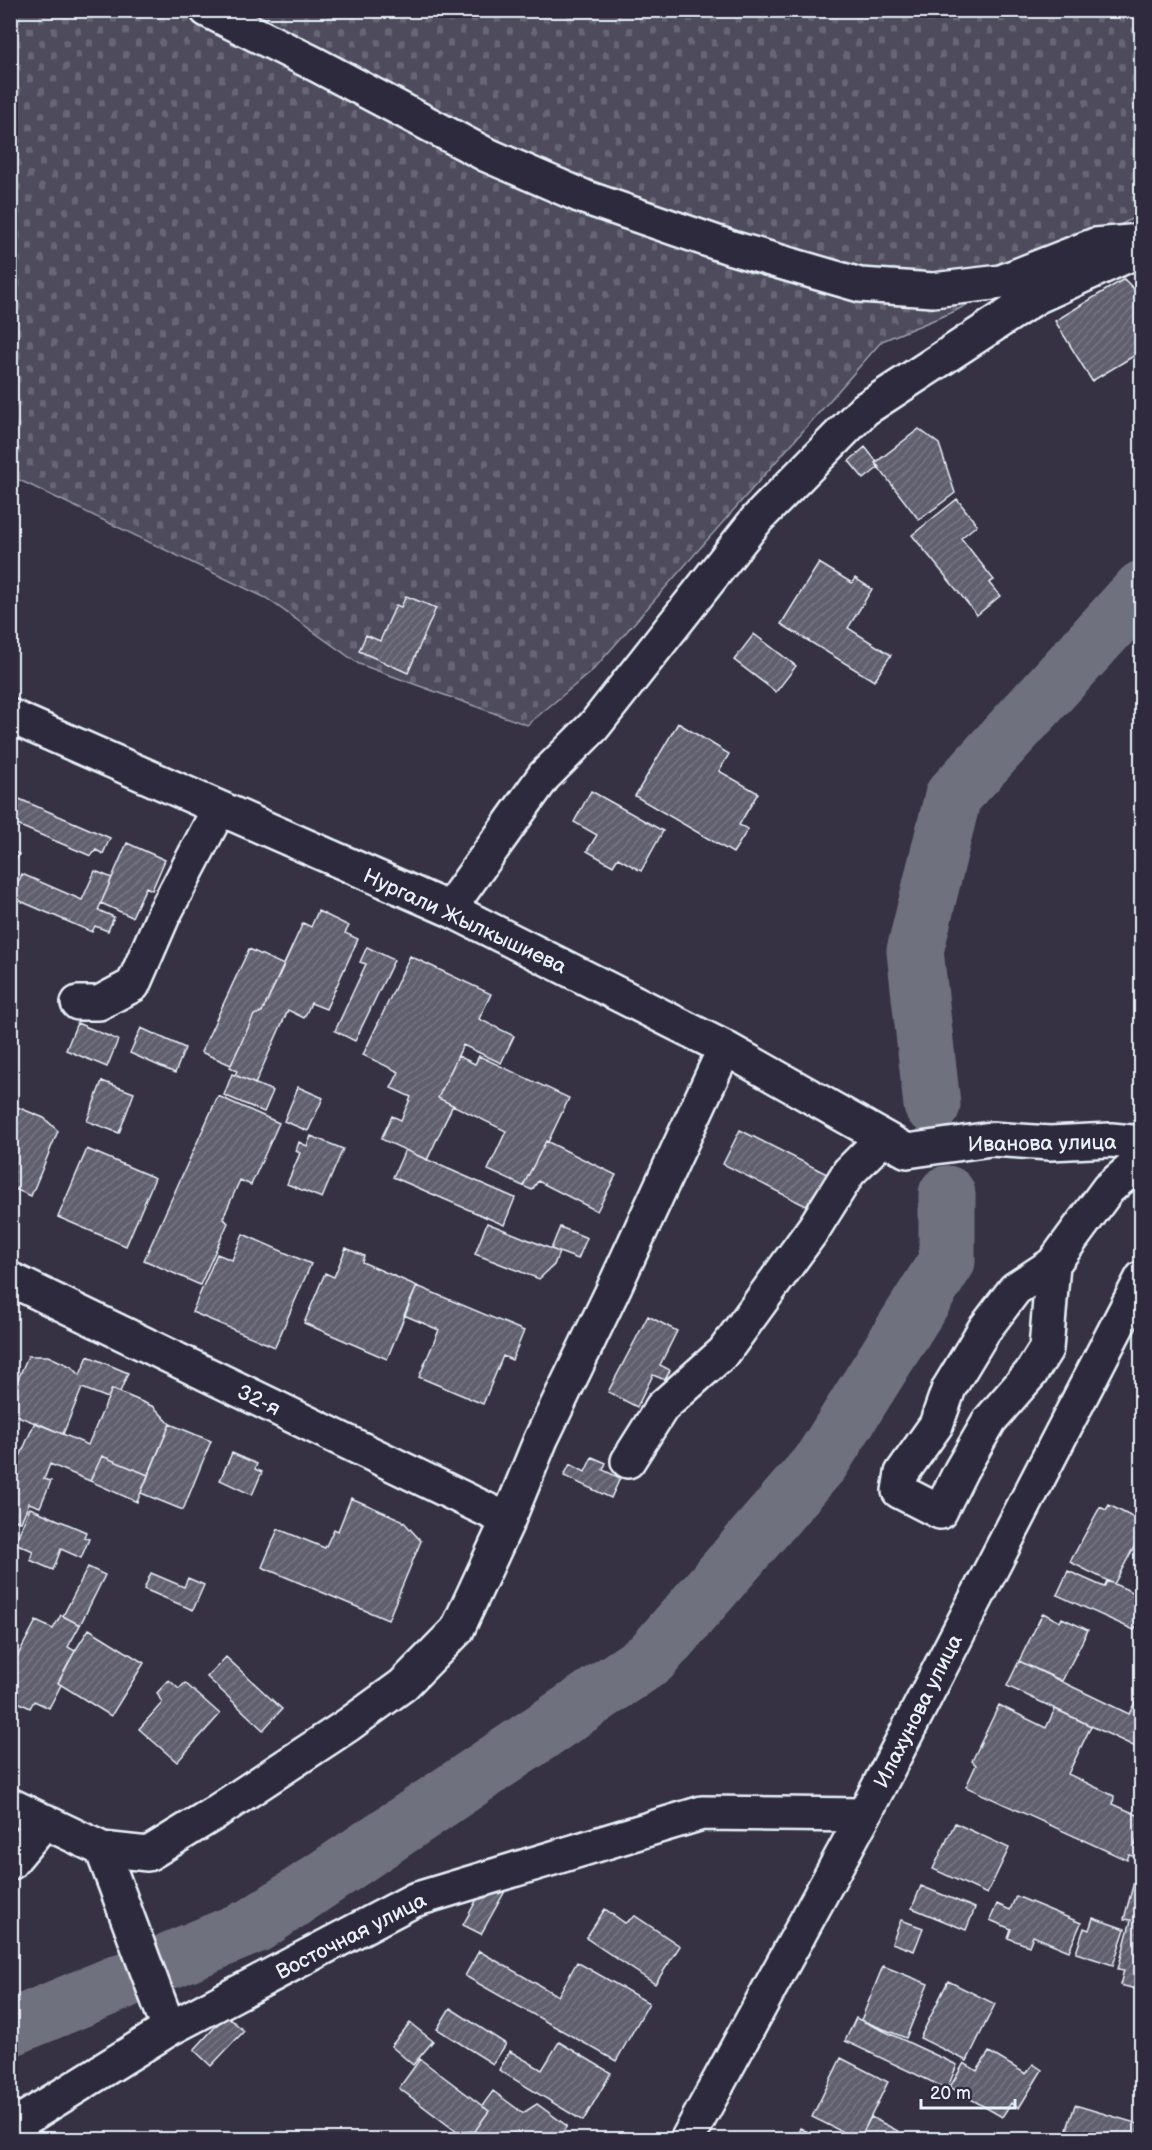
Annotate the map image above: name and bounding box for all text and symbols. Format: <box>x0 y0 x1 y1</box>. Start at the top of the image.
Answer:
street label: Нургали Жылкышиева <box>359 863 571 980</box>
street label: Иванова улица <box>967 1130 1117 1157</box>
street label: 32-я <box>233 1379 284 1421</box>
street label: Илахунова улица <box>869 1630 968 1792</box>
street label: Восточная улица <box>272 1887 431 1985</box>
scale bar <box>921 2072 1016 2110</box>
text: 20 m <box>930 2083 971 2104</box>

